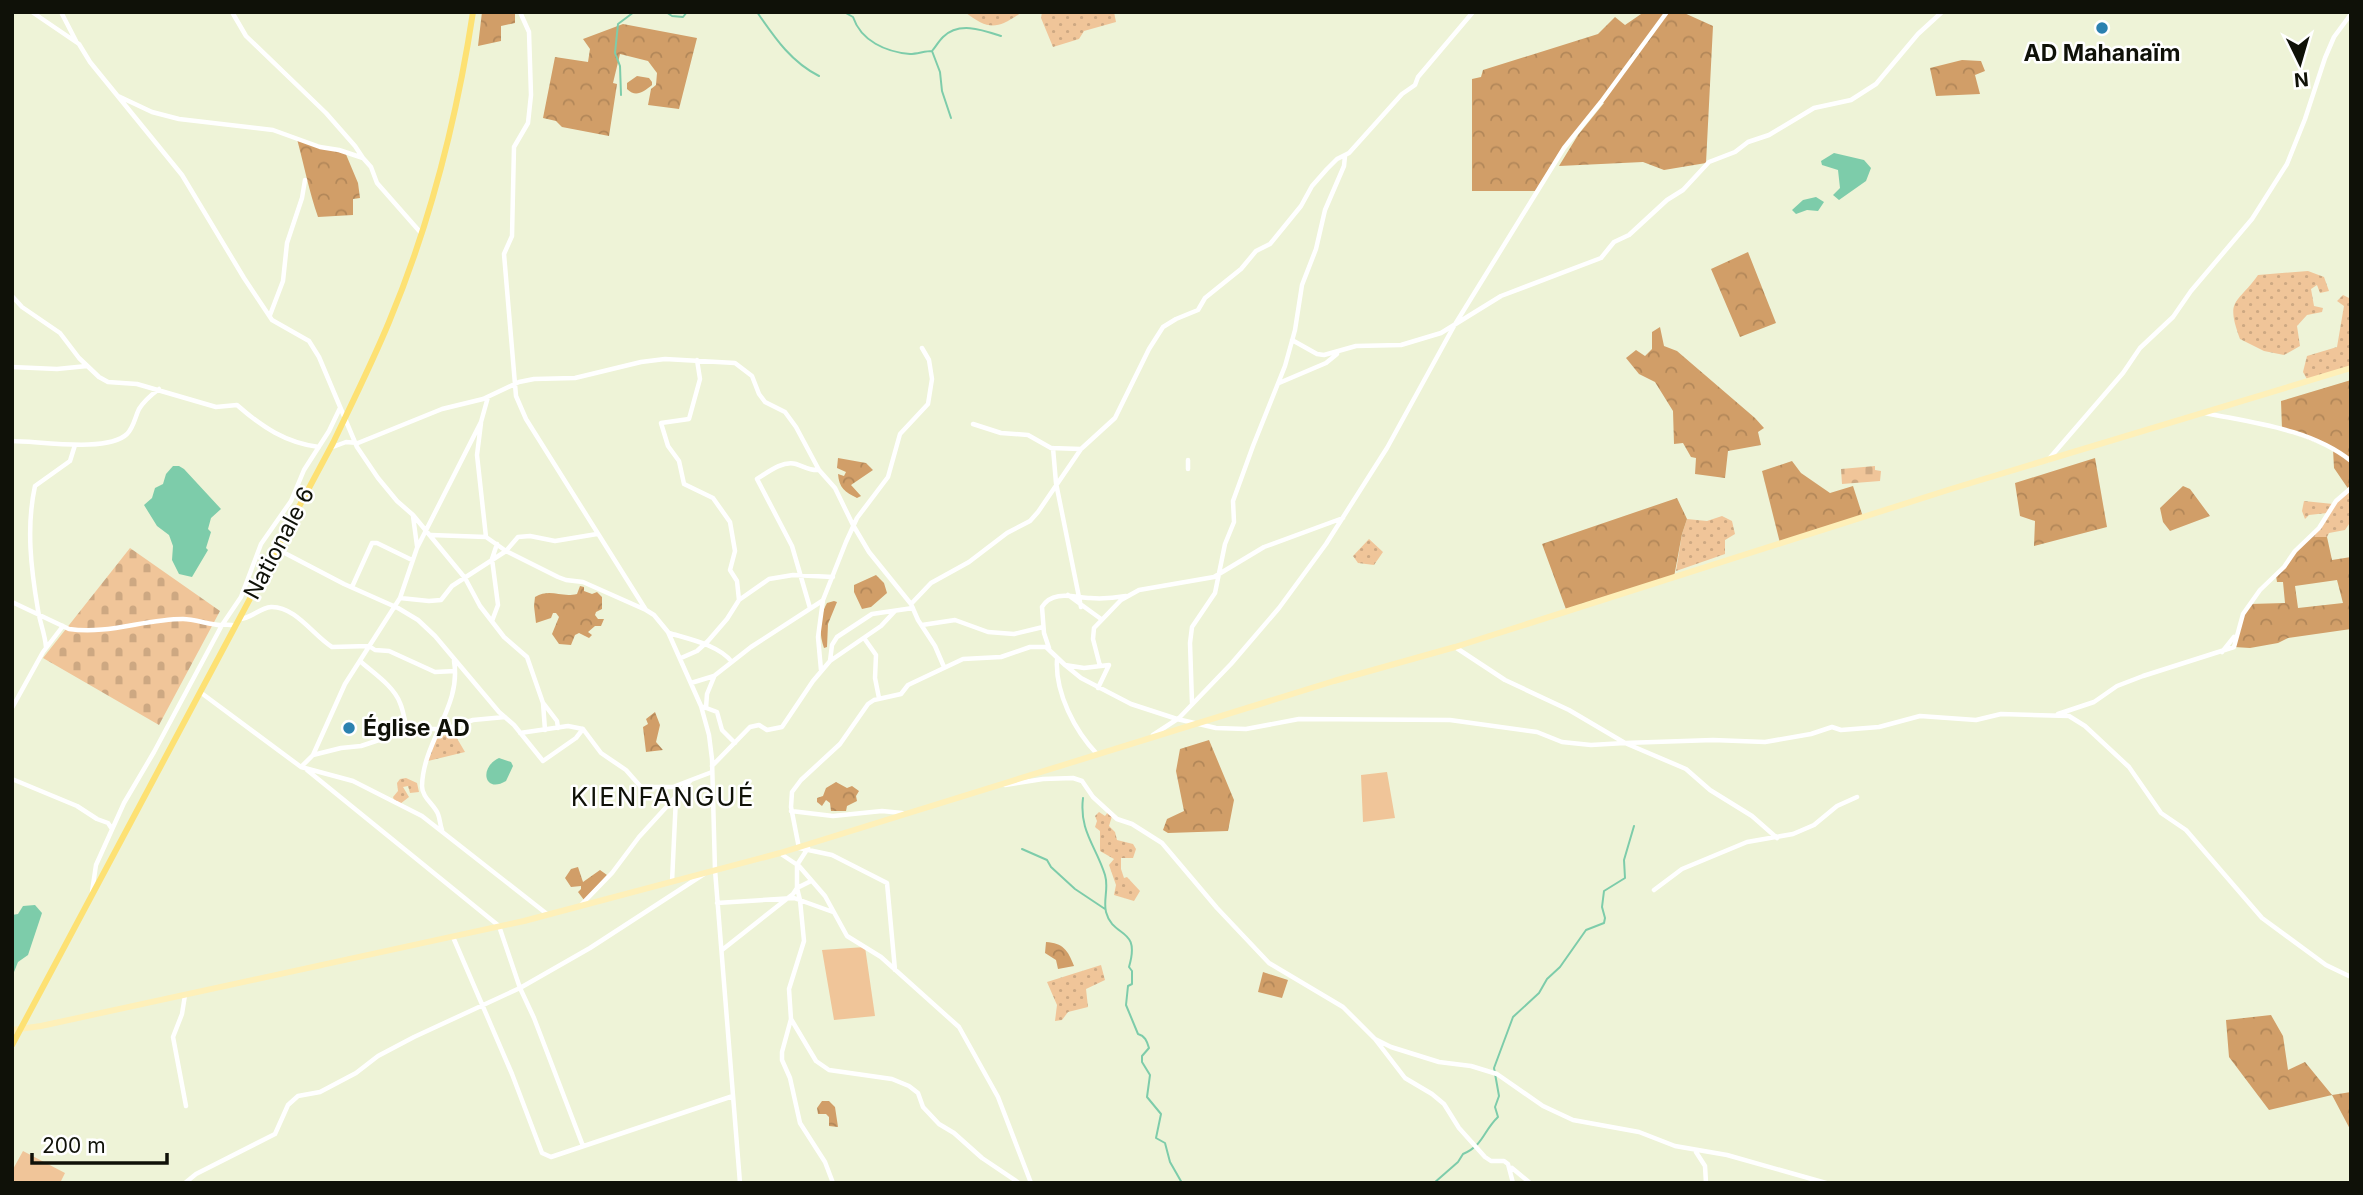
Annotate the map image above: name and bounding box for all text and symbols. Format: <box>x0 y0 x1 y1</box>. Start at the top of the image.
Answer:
marker: AD Mahanaïm <box>2094 20 2110 36</box>
north arrow <box>2265 28 2335 98</box>
place label: AD Mahanaïm <box>2024 39 2180 67</box>
text: N <box>2293 67 2310 92</box>
street label: Nationale 6 <box>238 482 320 604</box>
place label: Église AD <box>363 714 470 742</box>
marker: Église AD <box>341 720 357 736</box>
district label: KIENFANGUÉ <box>571 781 755 812</box>
scale bar <box>32 1122 166 1166</box>
text: 200 m <box>42 1133 106 1158</box>

